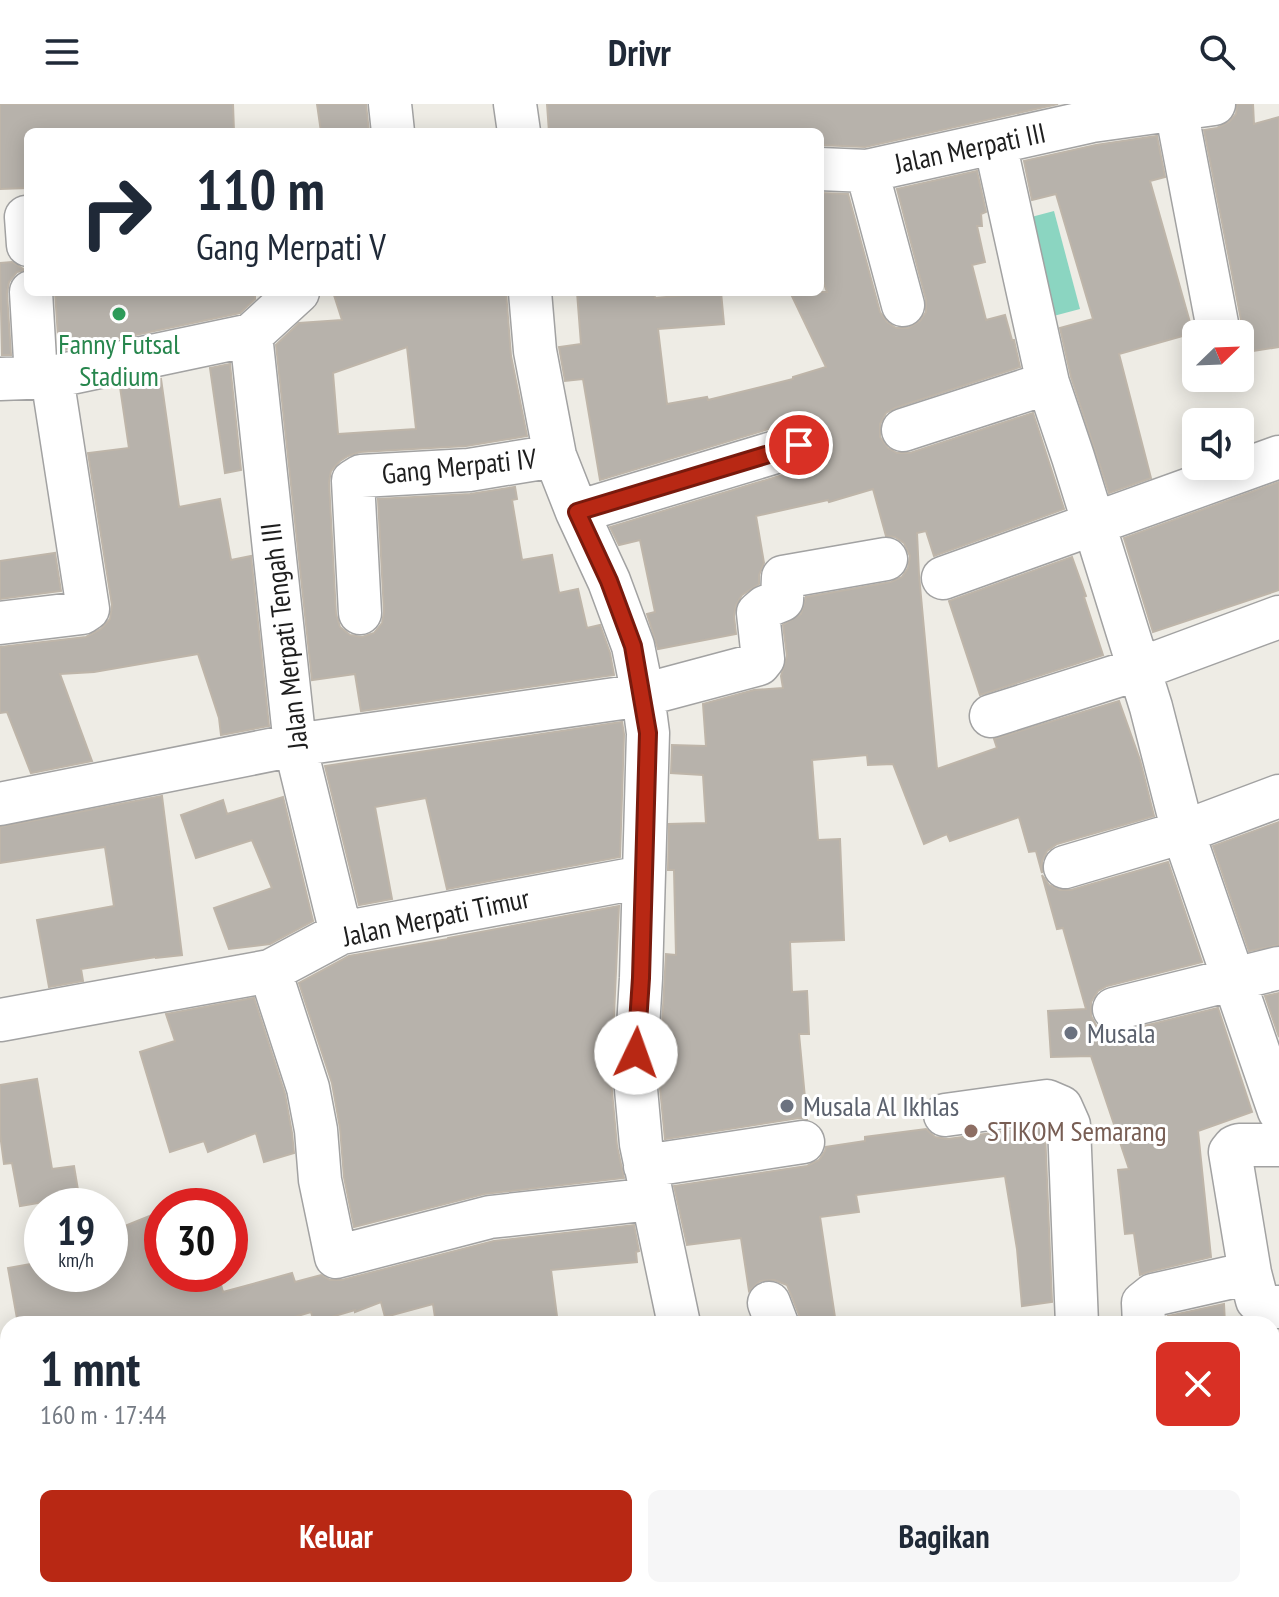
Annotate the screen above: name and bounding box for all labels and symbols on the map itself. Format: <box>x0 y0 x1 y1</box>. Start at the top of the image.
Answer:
street label: Jalan Merpati III <box>890 113 1049 182</box>
marker: Fanny Futsal Stadium <box>110 305 128 323</box>
north arrow <box>1182 320 1254 392</box>
place label: Fanny Futsal Stadium <box>58 325 180 394</box>
pin <box>765 411 833 479</box>
street label: Gang Merpati IV <box>380 439 539 492</box>
street label: Jalan Merpati Tengah III <box>251 521 316 752</box>
street label: Jalan Merpati Timur <box>338 879 533 955</box>
position arrow <box>594 1011 678 1095</box>
place label: Musala <box>1087 1014 1155 1051</box>
marker: Musala <box>1062 1024 1080 1042</box>
place label: Musala Al Ikhlas <box>803 1087 959 1124</box>
marker: Musala Al Ikhlas <box>778 1097 796 1115</box>
place label: STIKOM Semarang <box>987 1112 1167 1149</box>
marker: STIKOM Semarang <box>962 1122 980 1140</box>
speed limit sign: 30 <box>144 1188 248 1292</box>

